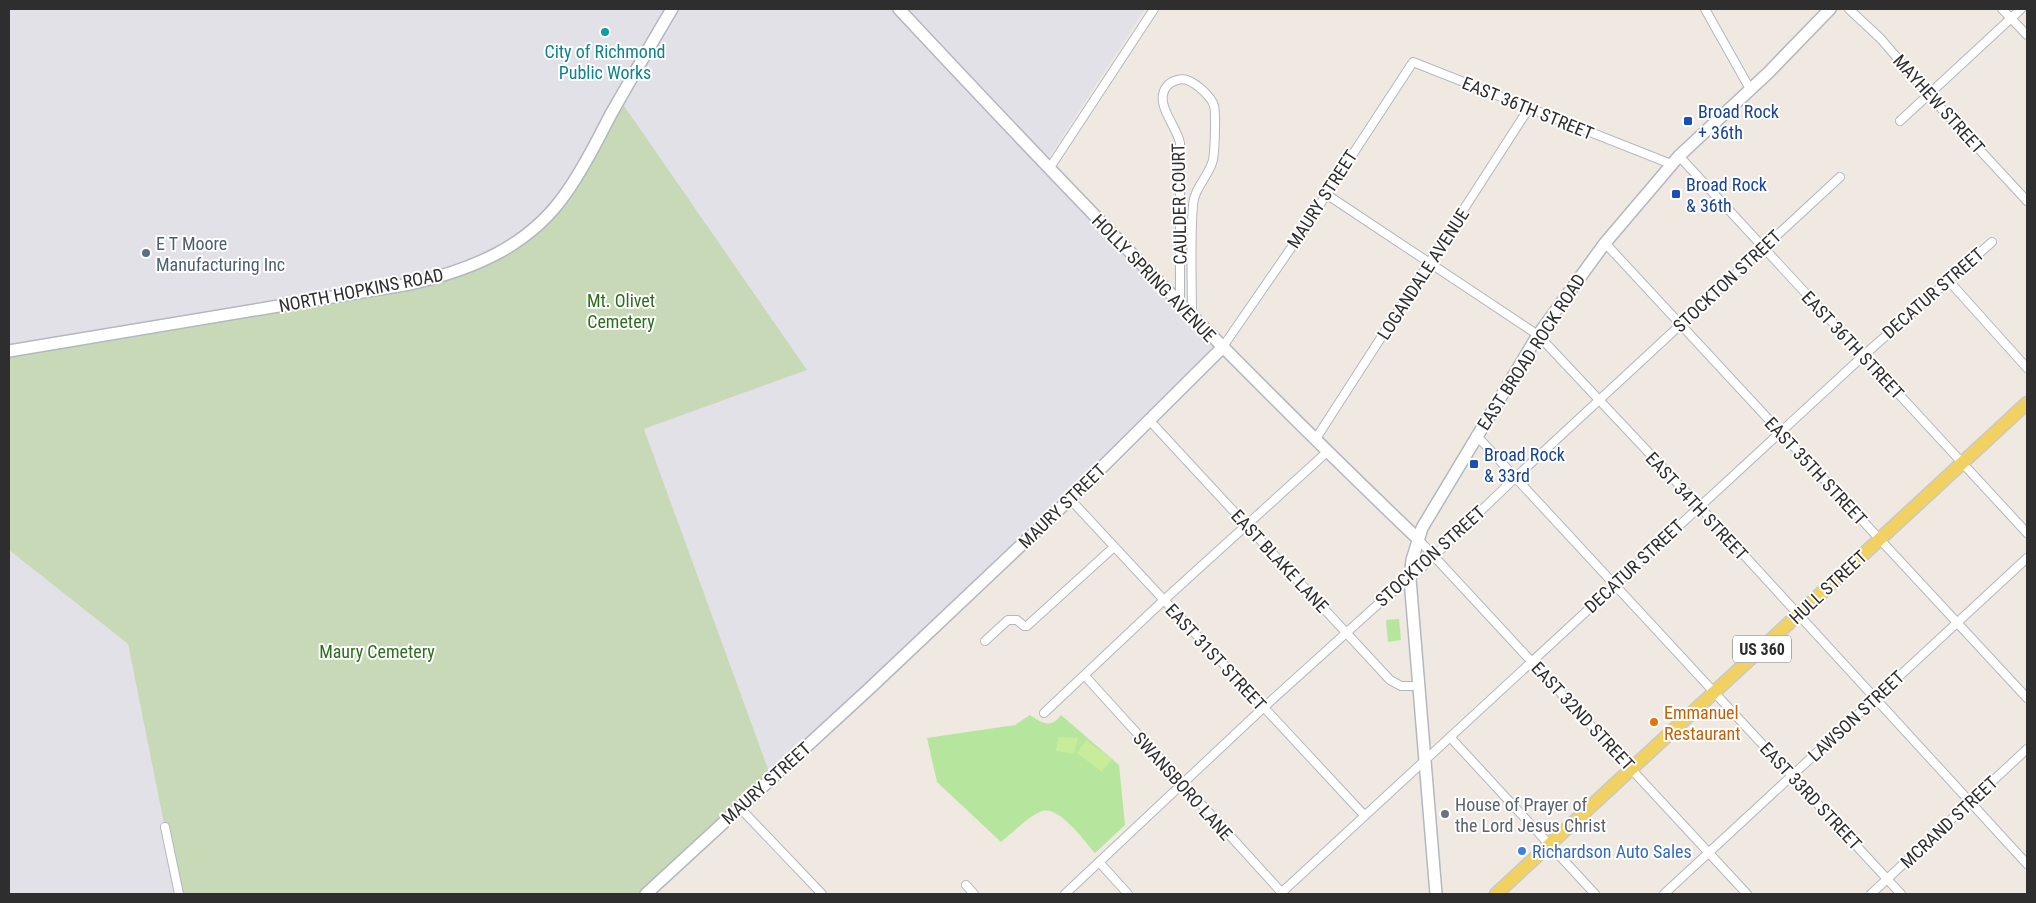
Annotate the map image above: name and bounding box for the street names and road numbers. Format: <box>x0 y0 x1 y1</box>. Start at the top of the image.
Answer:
street label: MAYHEW STREET <box>1889 50 1989 158</box>
street label: EAST 36TH STREET <box>1459 72 1597 144</box>
street label: CAULDER COURT <box>1167 143 1191 265</box>
street label: MAURY STREET <box>1283 146 1361 252</box>
street label: LOGANDALE AVENUE <box>1373 205 1473 343</box>
street label: HOLLY SPRING AVENUE <box>1088 210 1220 346</box>
street label: STOCKTON STREET <box>1669 226 1785 336</box>
street label: DECATUR STREET <box>1878 243 1988 343</box>
street label: NORTH HOPKINS ROAD <box>277 264 445 316</box>
street label: EAST BROAD ROCK ROAD <box>1473 270 1589 434</box>
street label: EAST 36TH STREET <box>1798 287 1908 403</box>
street label: EAST 35TH STREET <box>1761 413 1871 529</box>
street label: EAST 34TH STREET <box>1642 448 1752 564</box>
street label: MAURY STREET <box>1014 459 1110 553</box>
street label: STOCKTON STREET <box>1371 501 1489 611</box>
street label: EAST BLAKE LANE <box>1227 505 1333 617</box>
street label: DECATUR STREET <box>1580 515 1688 617</box>
street label: HULL STREET <box>1785 546 1871 628</box>
street label: EAST 31ST STREET <box>1161 599 1271 715</box>
road number: US 360 <box>1733 636 1791 662</box>
street label: EAST 32ND STREET <box>1527 657 1639 775</box>
street label: LAWSON STREET <box>1804 666 1908 766</box>
street label: SWANSBORO LANE <box>1129 728 1237 844</box>
street label: MAURY STREET <box>717 738 815 828</box>
street label: EAST 33RD STREET <box>1756 738 1866 854</box>
street label: MCRAND STREET <box>1896 772 2002 872</box>

